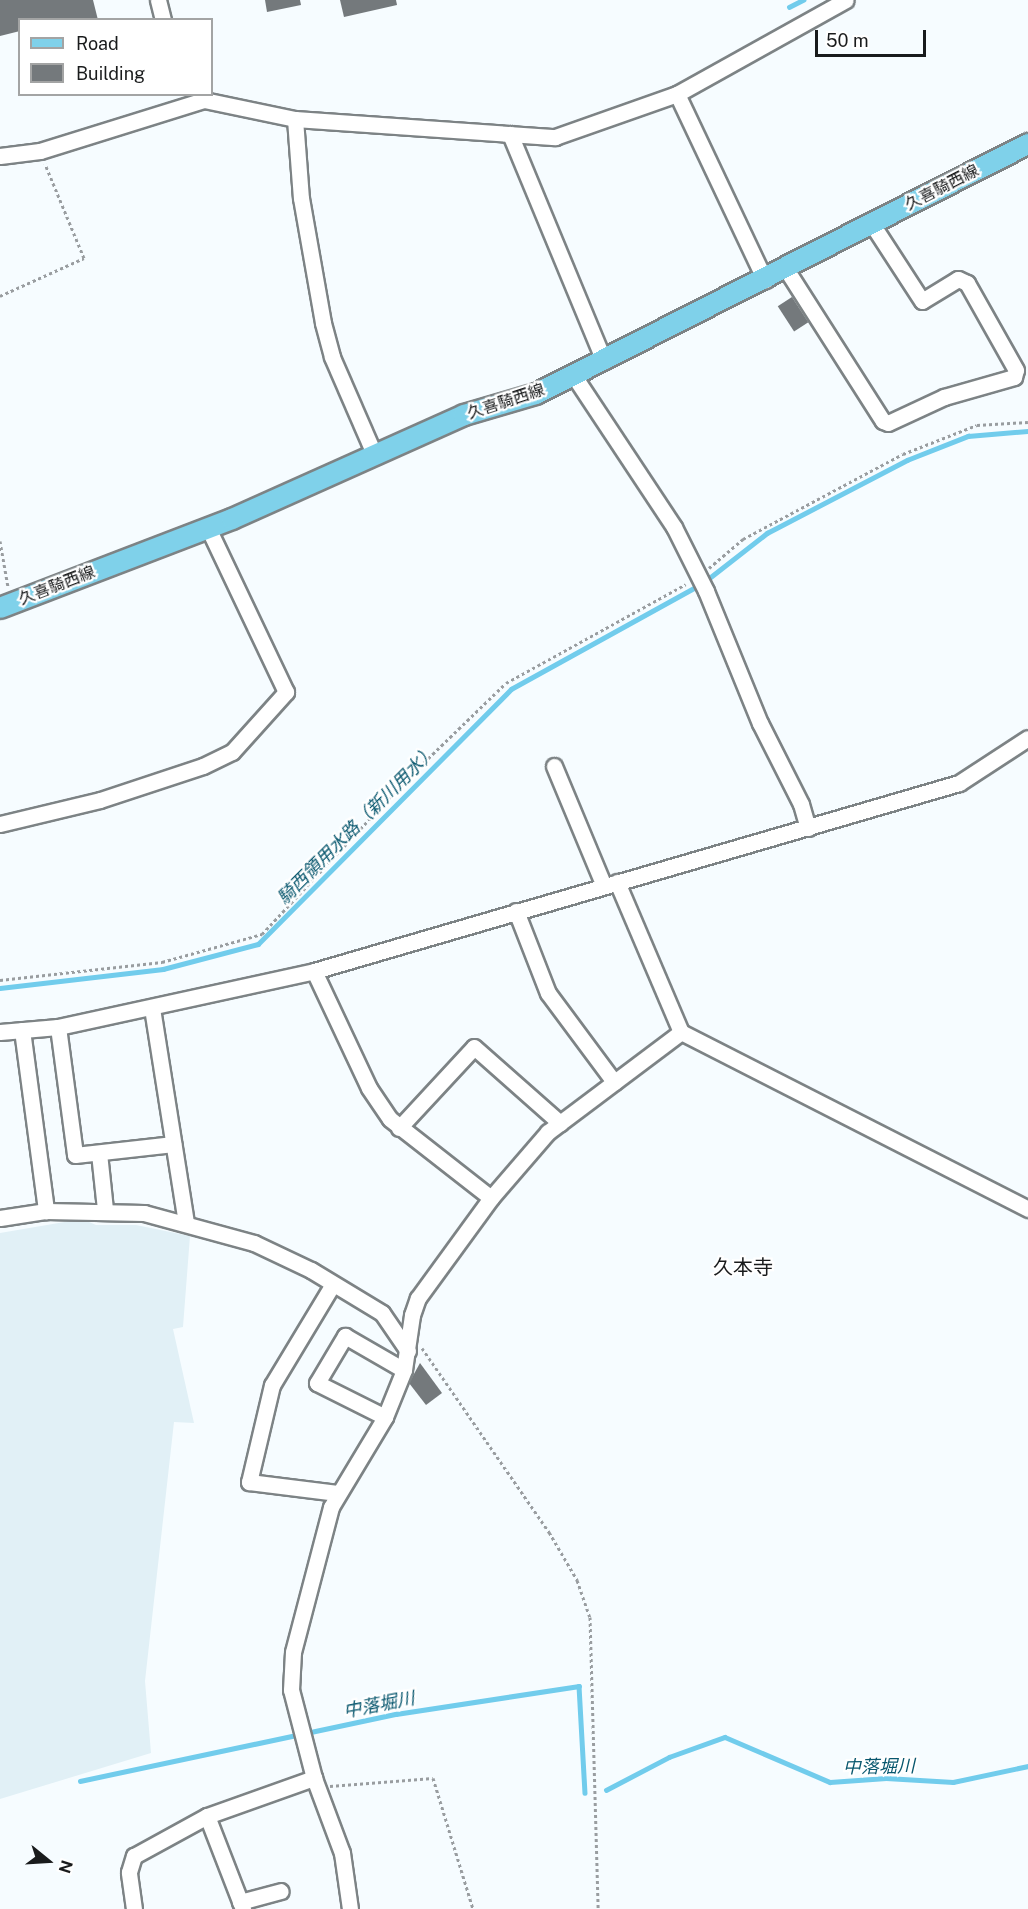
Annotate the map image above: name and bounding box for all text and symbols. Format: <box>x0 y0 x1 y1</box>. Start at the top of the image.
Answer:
legend <box>18 18 213 96</box>
scale bar <box>818 18 929 56</box>
text: 50 m <box>826 30 869 51</box>
text: Road <box>76 33 119 54</box>
text: Building <box>76 63 145 84</box>
street label: 久喜騎西線 <box>902 161 982 215</box>
street label: 久喜騎西線 <box>465 381 547 423</box>
street label: 久喜騎西線 <box>16 563 98 609</box>
water label: 騎西領用水路（新川用水） <box>273 741 441 909</box>
district label: 久本寺 <box>713 1255 773 1279</box>
water label: 中落堀川 <box>342 1688 416 1722</box>
water label: 中落堀川 <box>843 1756 915 1778</box>
north arrow <box>18 1831 78 1891</box>
text: N <box>55 1858 77 1876</box>

